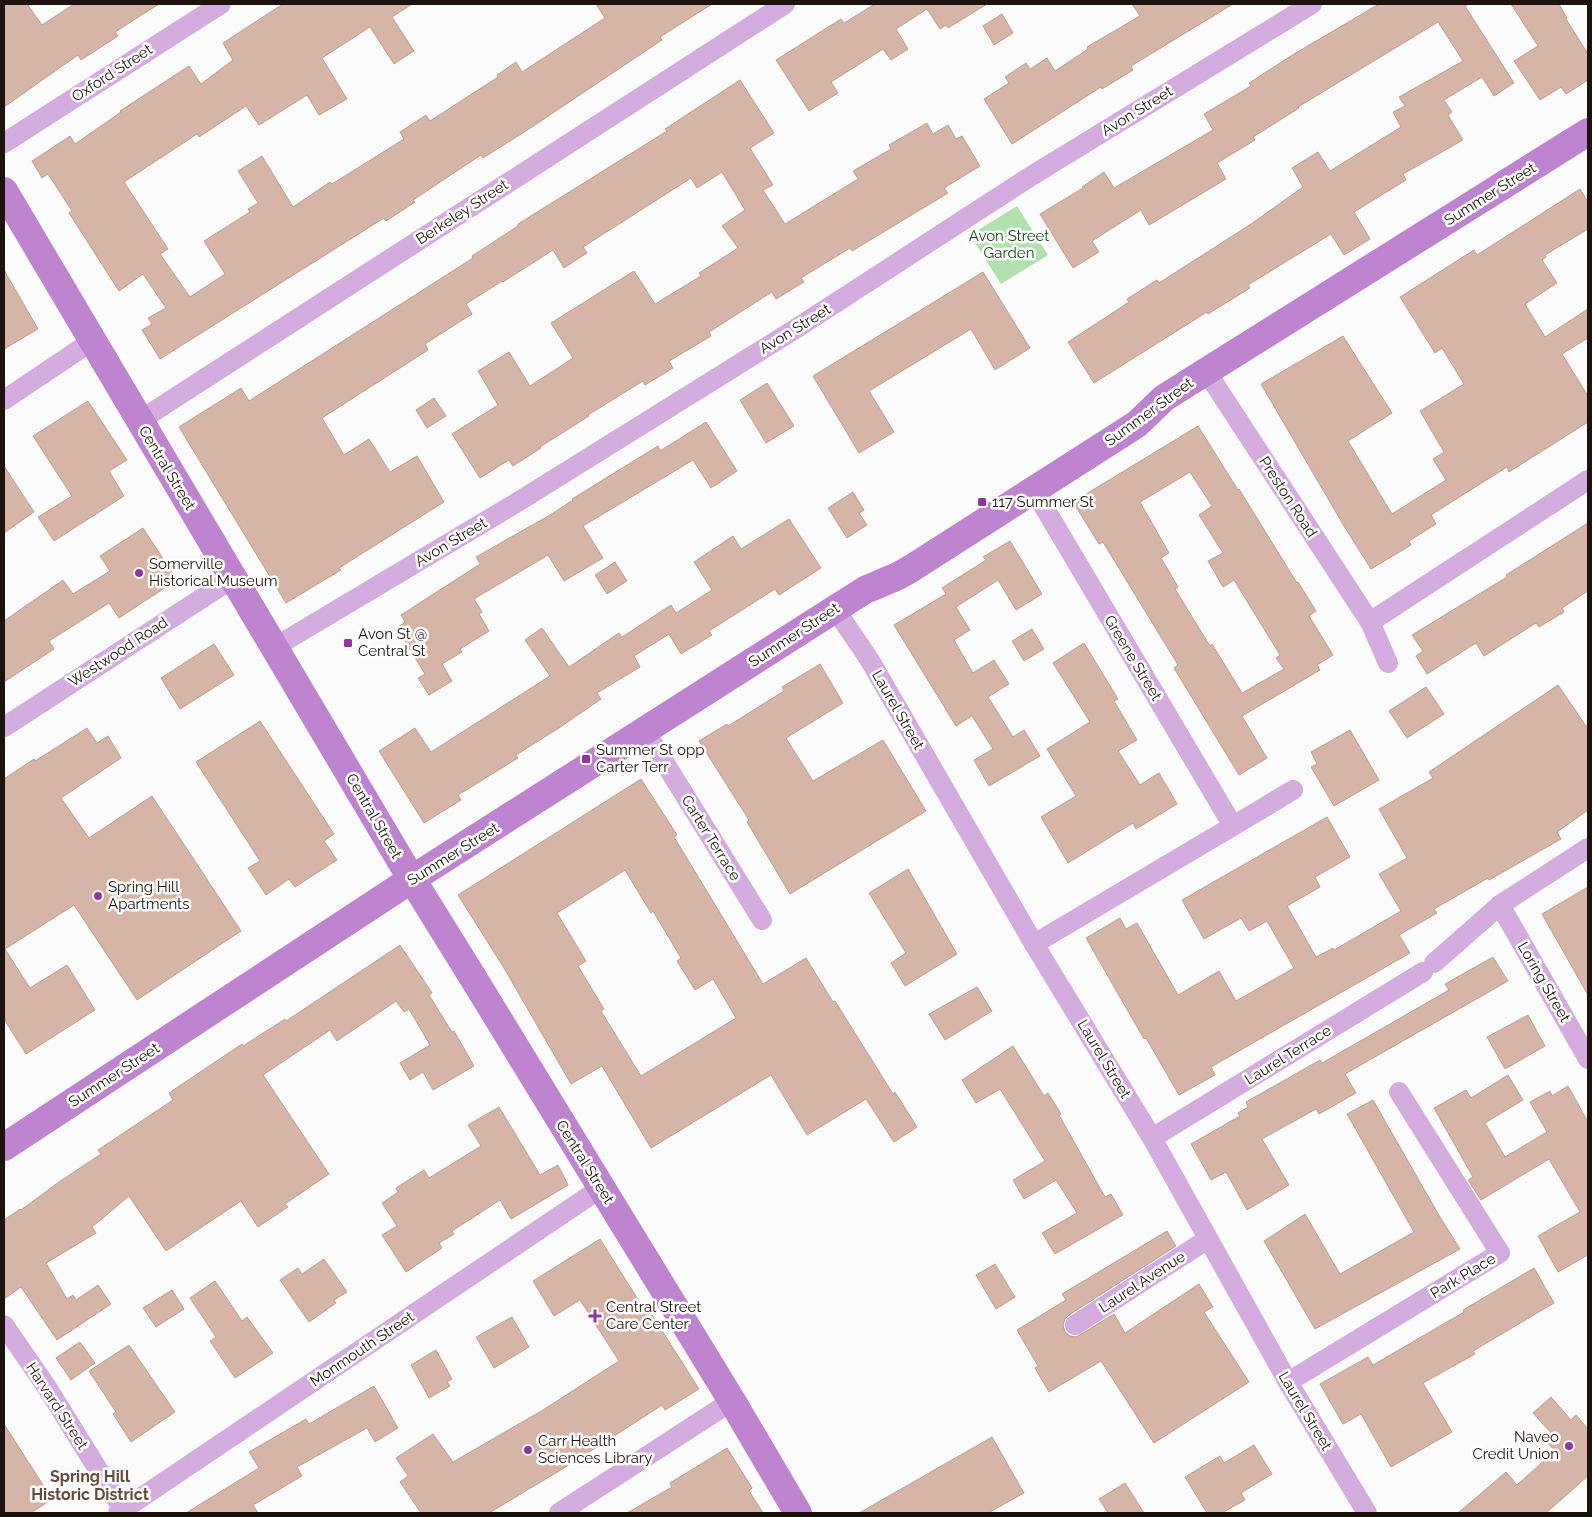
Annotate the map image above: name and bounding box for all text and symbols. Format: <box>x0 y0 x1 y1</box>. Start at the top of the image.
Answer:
street label: Oxford Street <box>68 40 156 106</box>
street label: Avon Street <box>1098 82 1176 140</box>
street label: Summer Street <box>1441 159 1539 229</box>
street label: Berkeley Street <box>413 176 511 248</box>
park label: Avon Street Garden <box>969 227 1049 262</box>
street label: Avon Street <box>756 300 834 358</box>
street label: Summer Street <box>1101 374 1197 450</box>
street label: Central Street <box>135 423 199 513</box>
street label: Preston Road <box>1255 453 1321 541</box>
place label: 117 Summer St <box>992 493 1094 511</box>
marker: 117 Summer St <box>976 496 988 508</box>
street label: Avon Street <box>412 514 490 570</box>
place label: Somerville Historical Museum <box>149 555 278 590</box>
marker: Somerville Historical Museum <box>133 567 145 579</box>
street label: Summer Street <box>745 599 843 671</box>
street label: Greene Street <box>1100 612 1166 704</box>
street label: Westwood Road <box>65 613 171 691</box>
place label: Avon St @ Central St <box>358 625 427 660</box>
marker: Avon St @ Central St <box>342 637 354 649</box>
street label: Laurel Street <box>868 667 928 753</box>
place label: Summer St opp Carter Terr <box>596 741 704 776</box>
marker: Summer St opp Carter Terr <box>580 753 592 765</box>
street label: Central Street <box>342 770 406 862</box>
street label: Carter Terrace <box>677 792 745 884</box>
street label: Summer Street <box>404 819 502 889</box>
place label: Spring Hill Apartments <box>108 878 189 913</box>
marker: Spring Hill Apartments <box>92 890 104 902</box>
street label: Loring Street <box>1514 939 1574 1025</box>
street label: Laurel Street <box>1073 1016 1135 1102</box>
street label: Laurel Terrace <box>1241 1021 1335 1089</box>
street label: Summer Street <box>65 1039 163 1111</box>
street label: Central Street <box>552 1117 618 1207</box>
street label: Laurel Avenue <box>1095 1247 1189 1317</box>
street label: Park Place <box>1427 1249 1499 1303</box>
place label: Central Street Care Center <box>606 1298 701 1333</box>
street label: Monmouth Street <box>307 1308 417 1390</box>
marker: Central Street Care Center <box>588 1309 602 1323</box>
street label: Harvard Street <box>22 1359 92 1453</box>
street label: Laurel Street <box>1274 1368 1336 1454</box>
place label: Naveo Credit Union <box>1473 1428 1559 1463</box>
place label: Carr Health Sciences Library <box>538 1432 652 1467</box>
marker: Naveo Credit Union <box>1563 1440 1575 1452</box>
marker: Carr Health Sciences Library <box>522 1444 534 1456</box>
district label: Spring Hill Historic District <box>31 1467 149 1504</box>

